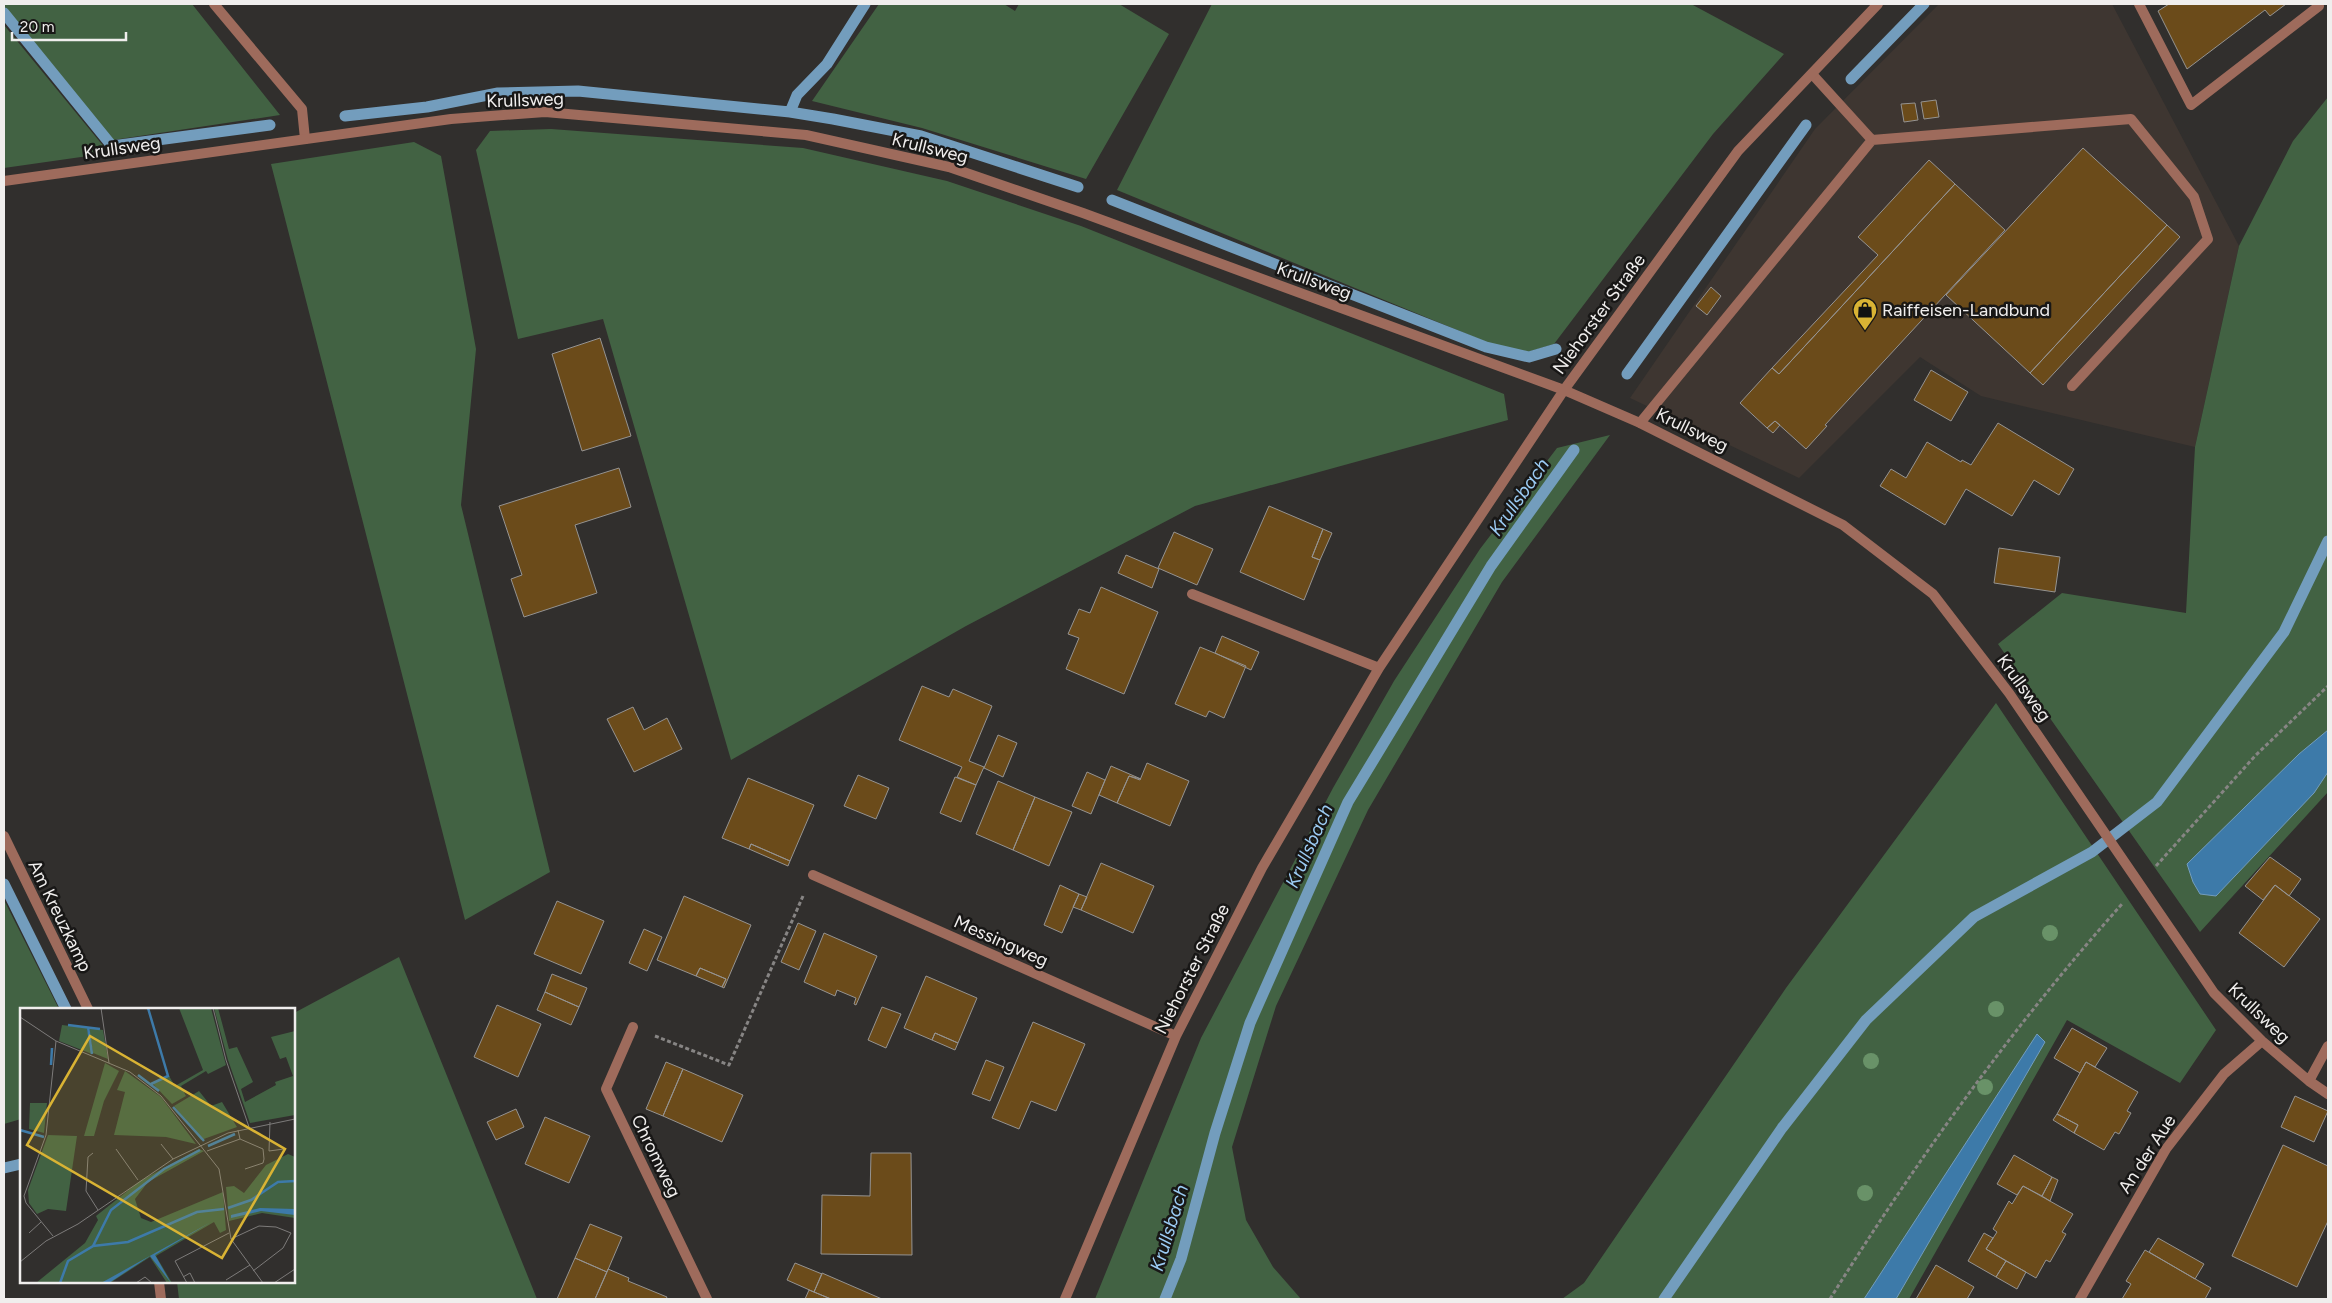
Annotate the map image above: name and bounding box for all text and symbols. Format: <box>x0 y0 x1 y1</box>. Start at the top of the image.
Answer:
scale bar <box>12 10 126 42</box>
text: 20 m <box>20 18 54 36</box>
street label: Krullsweg <box>486 88 564 112</box>
street label: Krullsweg <box>890 128 970 168</box>
street label: Krullsweg <box>82 132 162 164</box>
street label: Niehorster Straße <box>1548 250 1650 378</box>
street label: Krullsweg <box>1274 257 1354 305</box>
shop icon: Raiffeisen-Landbund <box>1852 297 1878 331</box>
place label: Raiffeisen-Landbund <box>1882 299 2050 321</box>
street label: Krullsweg <box>1652 403 1732 457</box>
water label: Krullsbach <box>1484 454 1554 540</box>
street label: Krullsweg <box>1992 650 2056 726</box>
water label: Krullsbach <box>1280 800 1338 891</box>
street label: Am Kreuzkamp <box>24 857 96 975</box>
street label: Niehorster Straße <box>1150 900 1234 1038</box>
street label: Messingweg <box>950 910 1052 972</box>
street label: Krullsweg <box>2223 978 2295 1048</box>
inset map <box>20 1008 295 1283</box>
street label: An der Aue <box>2113 1110 2181 1198</box>
street label: Chromweg <box>627 1111 685 1201</box>
water label: Krullsbach <box>1145 1182 1193 1274</box>

